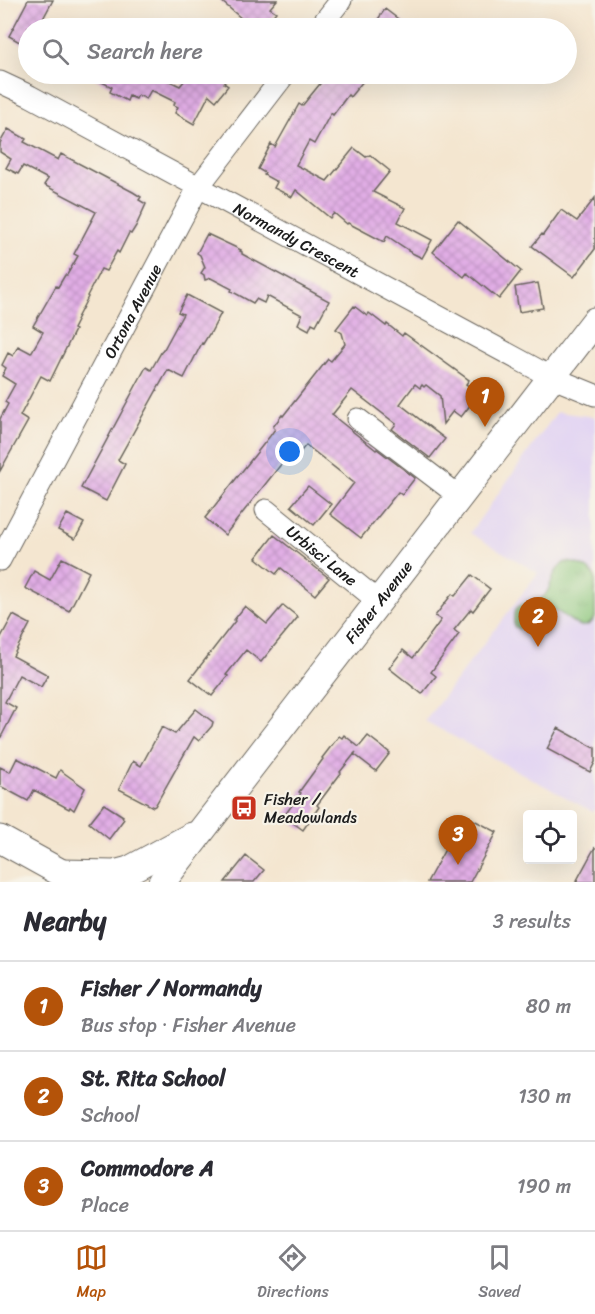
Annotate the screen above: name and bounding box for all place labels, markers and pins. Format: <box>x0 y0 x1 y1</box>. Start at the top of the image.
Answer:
pin: 1 <box>466 378 504 427</box>
pin: 2 <box>518 598 558 647</box>
place label: Fisher / Meadowlands <box>264 785 357 832</box>
bus stop icon: Fisher / Meadowlands <box>229 793 259 823</box>
pin: 3 <box>438 816 478 865</box>

